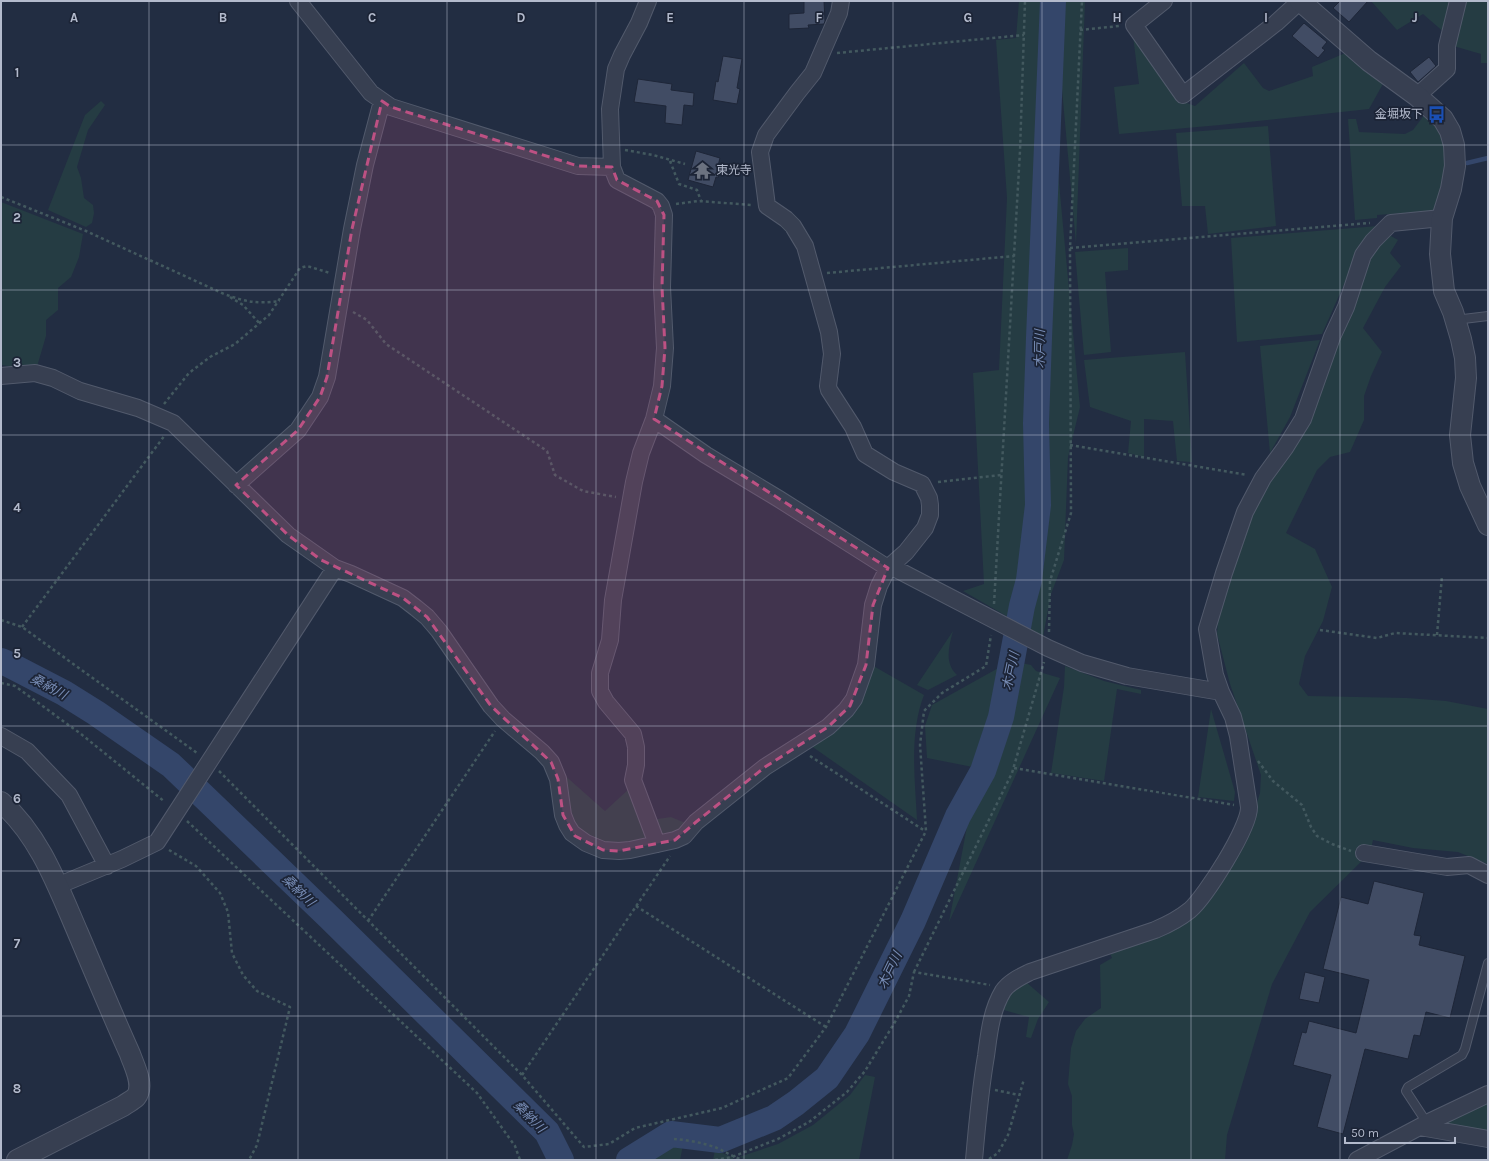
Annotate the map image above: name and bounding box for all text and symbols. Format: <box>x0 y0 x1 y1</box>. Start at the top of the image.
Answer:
text: A <box>70 10 78 25</box>
text: B <box>219 10 227 25</box>
text: C <box>368 10 376 25</box>
text: D <box>517 10 526 25</box>
text: E <box>666 10 674 25</box>
text: F <box>815 10 823 25</box>
text: G <box>964 10 972 25</box>
text: H <box>1112 10 1122 25</box>
text: I <box>1264 10 1268 25</box>
text: J <box>1412 10 1418 25</box>
text: 1 <box>15 65 19 80</box>
bus stop icon: 金堀坂下 <box>1426 104 1446 124</box>
place label: 金堀坂下 <box>1375 107 1423 121</box>
temple icon: 東光寺 <box>693 160 713 180</box>
place label: 東光寺 <box>716 163 752 177</box>
text: 2 <box>13 210 21 225</box>
water label: 木戸川 <box>1032 327 1047 369</box>
text: 3 <box>13 355 21 370</box>
text: 4 <box>13 500 21 515</box>
text: 5 <box>13 646 21 661</box>
water label: 木戸川 <box>999 649 1022 692</box>
water label: 桑納川 <box>28 671 71 703</box>
text: 6 <box>13 791 21 806</box>
water label: 桑納川 <box>279 871 319 911</box>
text: 7 <box>14 936 21 951</box>
water label: 木戸川 <box>874 948 906 991</box>
text: 8 <box>13 1081 21 1096</box>
water label: 桑納川 <box>511 1097 550 1137</box>
scale bar <box>1345 1119 1455 1145</box>
text: 50 m <box>1351 1126 1379 1140</box>

